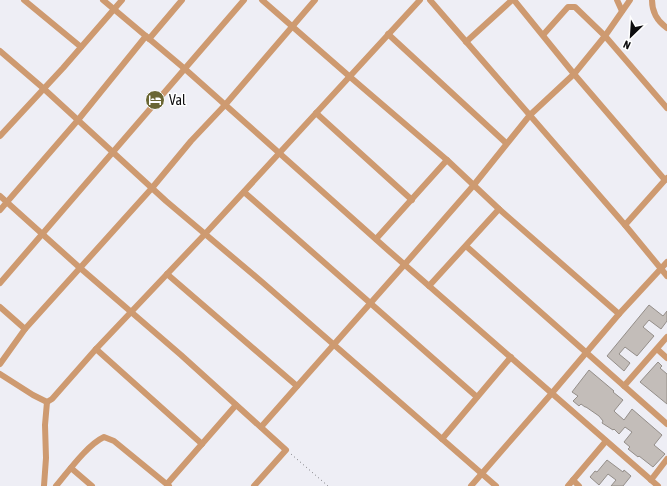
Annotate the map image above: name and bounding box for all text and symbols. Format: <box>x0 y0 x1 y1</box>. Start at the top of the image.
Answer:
north arrow <box>611 16 651 56</box>
text: N <box>621 38 632 52</box>
hotel icon: Val <box>144 89 166 111</box>
place label: Val <box>169 92 186 108</box>

